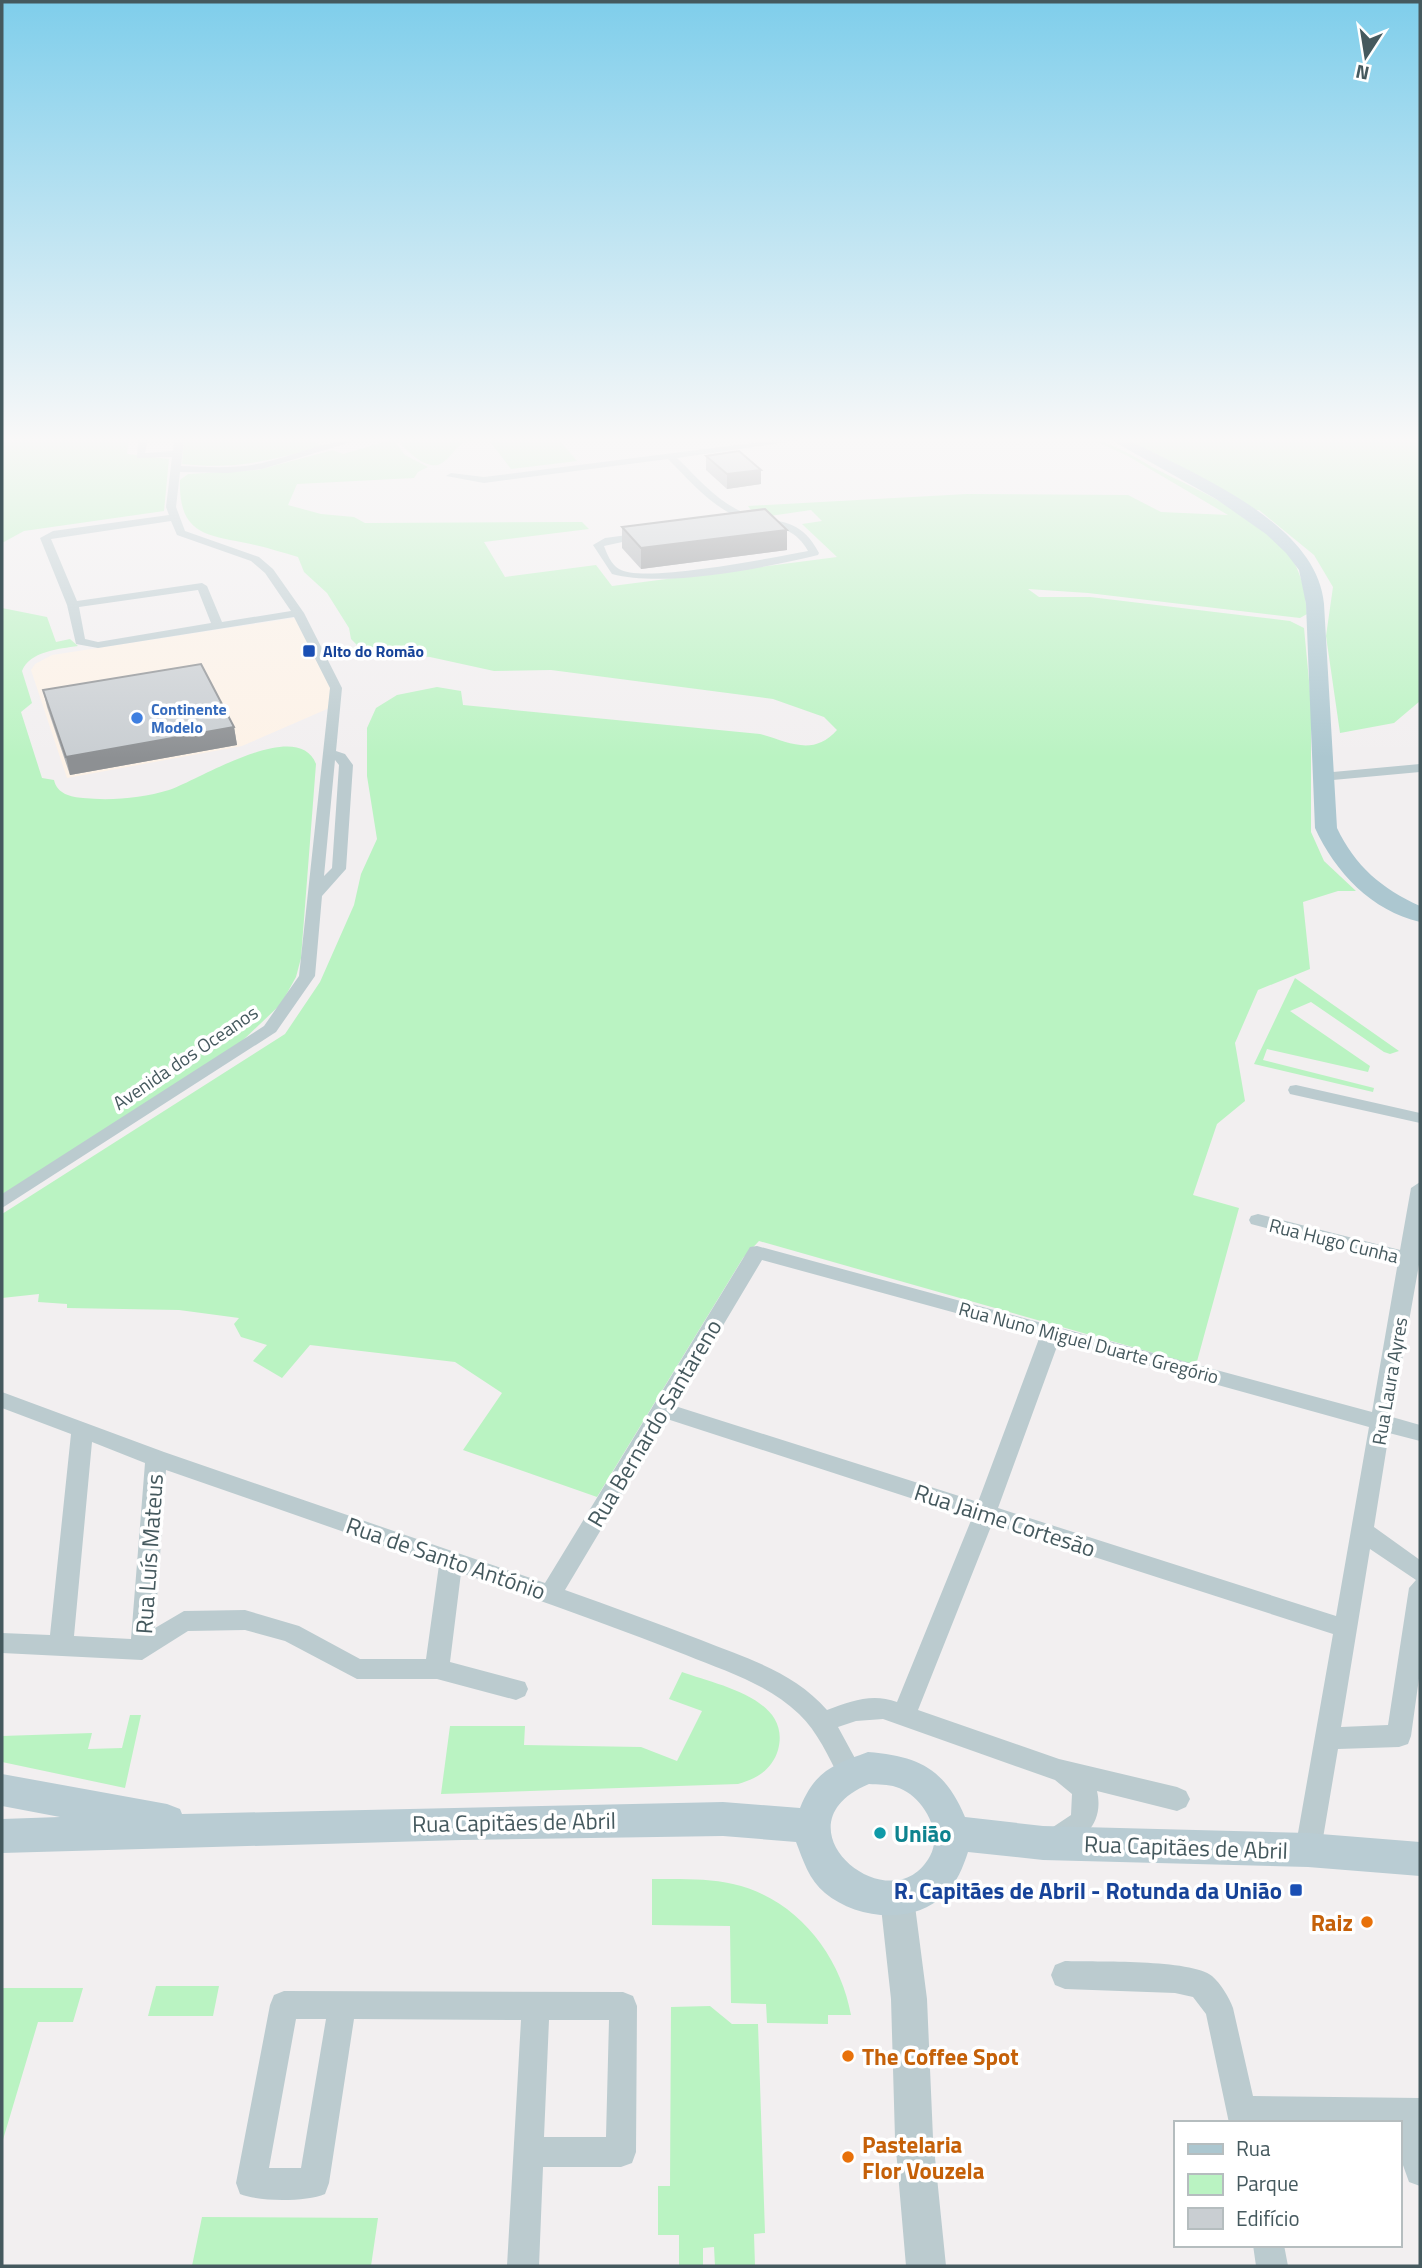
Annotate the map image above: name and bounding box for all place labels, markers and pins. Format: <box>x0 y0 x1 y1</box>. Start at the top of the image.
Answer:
place label: Alto do Romão <box>323 639 424 663</box>
marker: Alto do Romão <box>301 643 317 659</box>
place label: Continente Modelo <box>151 697 227 739</box>
marker: Continente Modelo <box>129 710 145 726</box>
place label: União <box>894 1816 952 1851</box>
marker: União <box>872 1825 888 1841</box>
place label: R. Capitães de Abril - Rotunda da União <box>894 1873 1282 1908</box>
marker: R. Capitães de Abril - Rotunda da União <box>1288 1882 1304 1898</box>
place label: Raiz <box>1311 1905 1353 1940</box>
marker: Raiz <box>1359 1914 1375 1930</box>
place label: The Coffee Spot <box>862 2039 1019 2074</box>
marker: The Coffee Spot <box>840 2048 856 2064</box>
place label: Pastelaria Flor Vouzela <box>862 2127 985 2188</box>
marker: Pastelaria Flor Vouzela <box>840 2149 856 2165</box>

